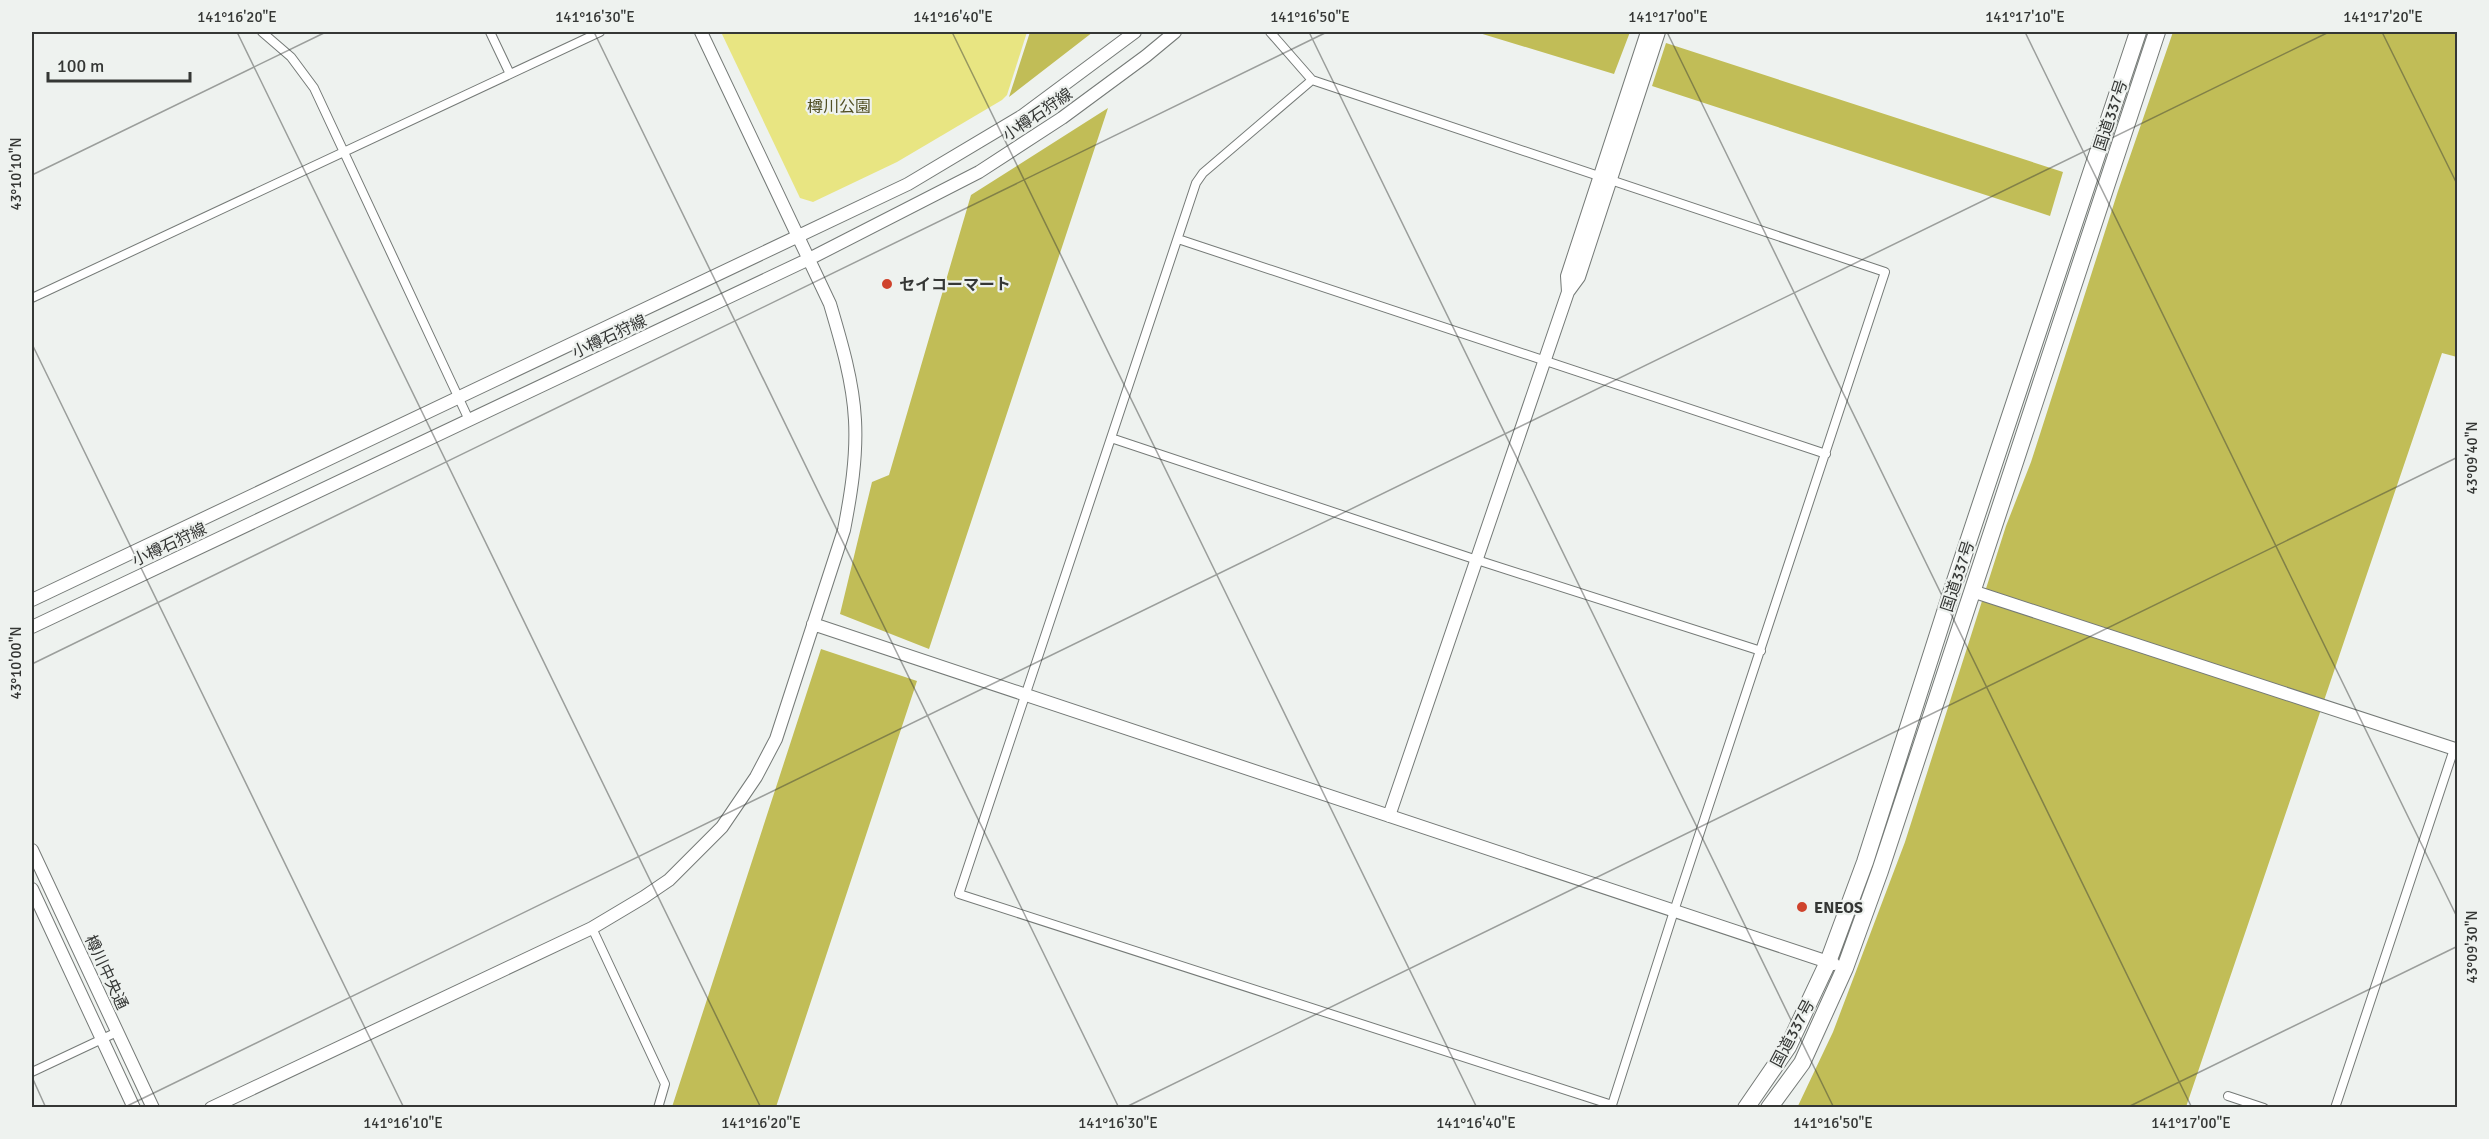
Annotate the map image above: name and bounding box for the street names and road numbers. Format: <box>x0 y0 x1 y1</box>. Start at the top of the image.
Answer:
street label: 国道337号 <box>2090 77 2132 154</box>
street label: 小樽石狩線 <box>999 84 1076 145</box>
street label: 小樽石狩線 <box>569 311 650 363</box>
street label: 小樽石狩線 <box>129 519 210 571</box>
street label: 国道337号 <box>1937 538 1979 615</box>
street label: 樽川中央通 <box>80 932 132 1013</box>
street label: 国道337号 <box>1767 996 1819 1071</box>

